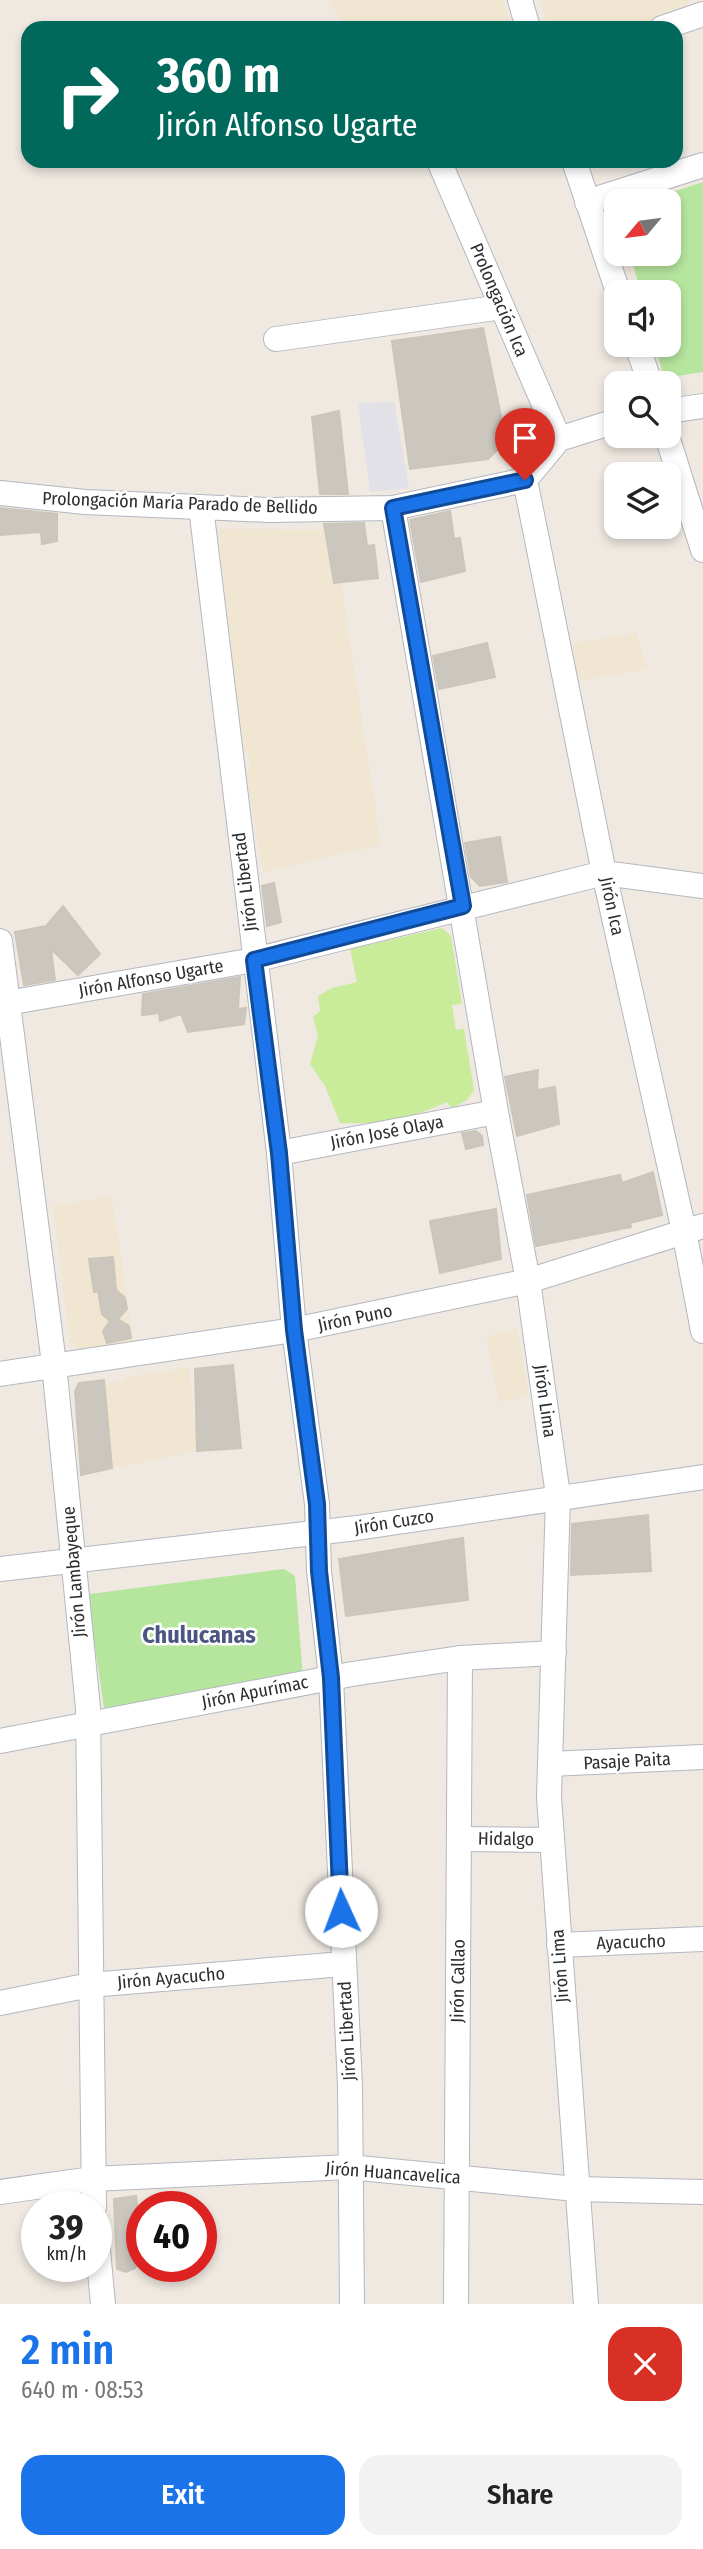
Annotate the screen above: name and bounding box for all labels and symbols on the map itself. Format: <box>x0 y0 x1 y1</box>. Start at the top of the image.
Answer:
north arrow <box>604 189 681 266</box>
street label: Prolongación Ica <box>465 240 533 360</box>
pin <box>495 408 555 480</box>
street label: Prolongación María Parado de Bellido <box>42 487 318 519</box>
street label: Jirón Libertad <box>228 831 262 933</box>
street label: Jirón Ica <box>595 875 629 938</box>
street label: Jirón Alfonso Ugarte <box>77 954 225 1002</box>
street label: Jirón José Olaya <box>329 1110 446 1154</box>
street label: Jirón Puno <box>316 1299 394 1337</box>
street label: Jirón Lima <box>529 1363 561 1439</box>
street label: Jirón Lambayeque <box>57 1505 91 1639</box>
street label: Jirón Cuzco <box>353 1505 435 1539</box>
district label: Chulucanas <box>142 1621 256 1649</box>
street label: Jirón Apurímac <box>200 1671 310 1713</box>
street label: Pasaje Paita <box>583 1748 671 1774</box>
street label: Hidalgo <box>478 1828 534 1850</box>
position arrow <box>304 1874 378 1948</box>
street label: Jirón Lima <box>546 1928 574 2003</box>
street label: Ayacucho <box>596 1930 666 1954</box>
street label: Jirón Callao <box>446 1939 470 2023</box>
street label: Jirón Ayacucho <box>116 1962 226 1994</box>
street label: Jirón Libertad <box>333 1981 361 2081</box>
street label: Jirón Huancavelica <box>325 2157 462 2189</box>
speed limit sign: 40 <box>126 2191 217 2282</box>

